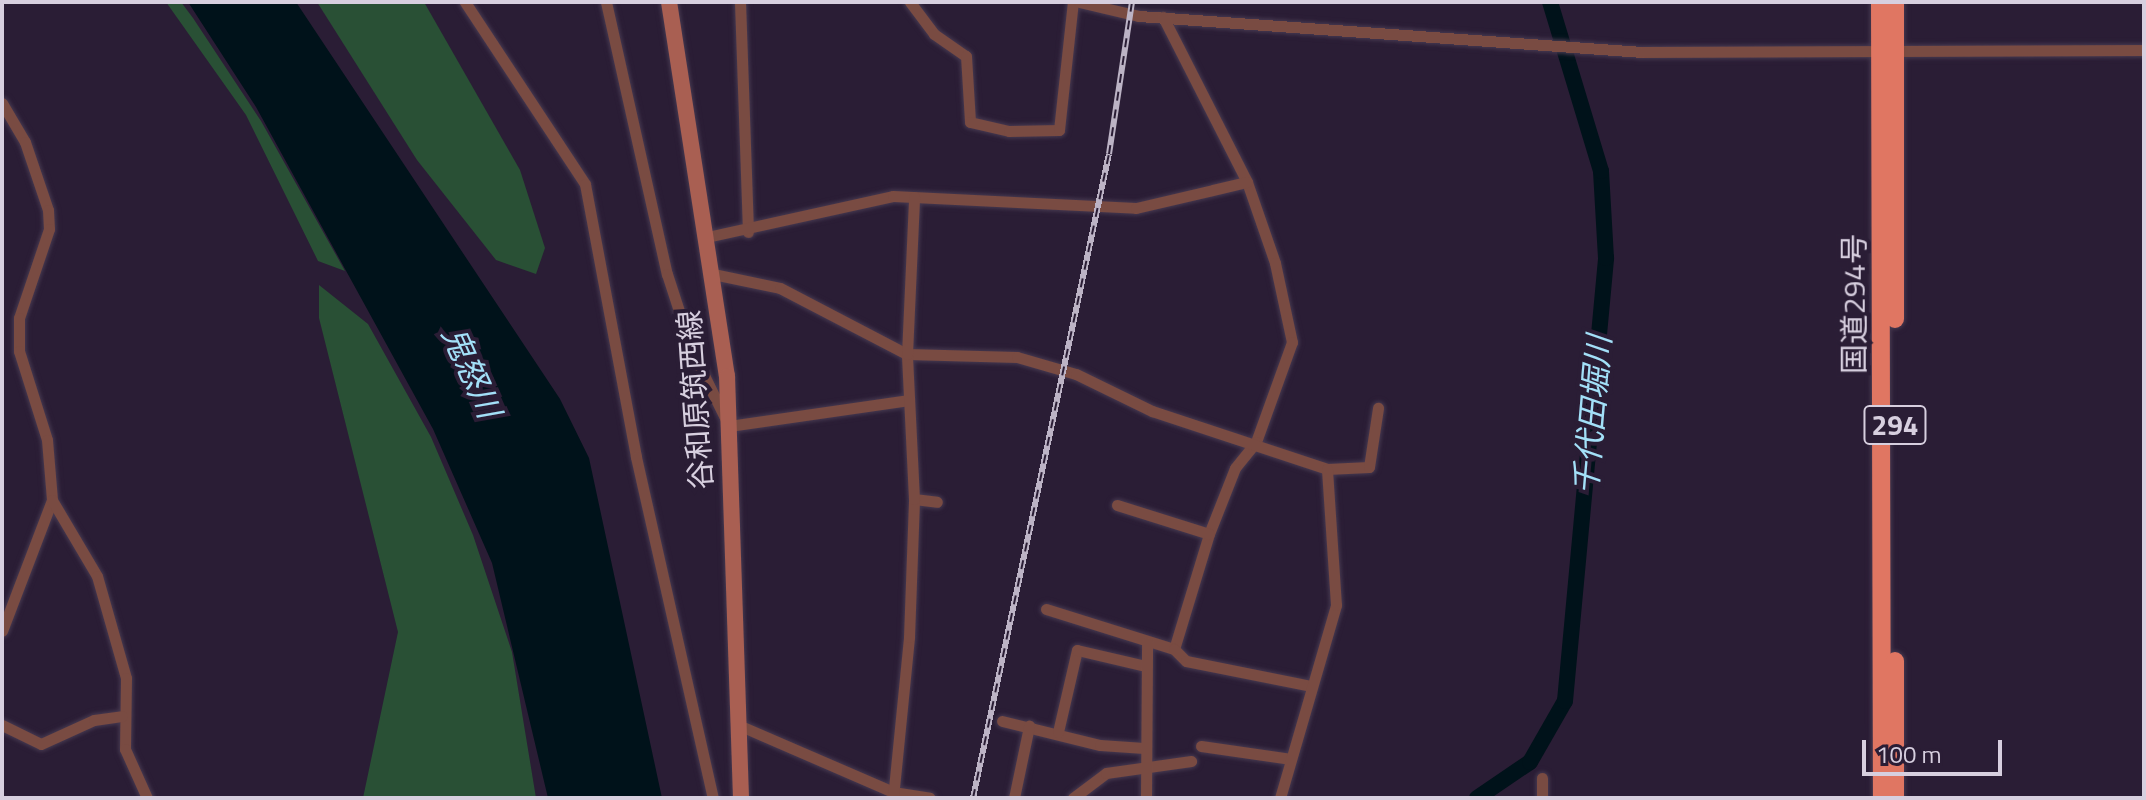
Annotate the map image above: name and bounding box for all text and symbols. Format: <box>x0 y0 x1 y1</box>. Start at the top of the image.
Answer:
street label: 国道294号 <box>1836 234 1872 374</box>
street label: 谷和原筑西線 <box>671 309 719 491</box>
water label: 鬼怒川 <box>435 320 509 424</box>
water label: 千代田堀川 <box>1566 334 1618 496</box>
road number: 294 <box>1863 401 1927 449</box>
scale bar <box>1866 724 2006 774</box>
text: 100 m <box>1876 736 1942 772</box>

